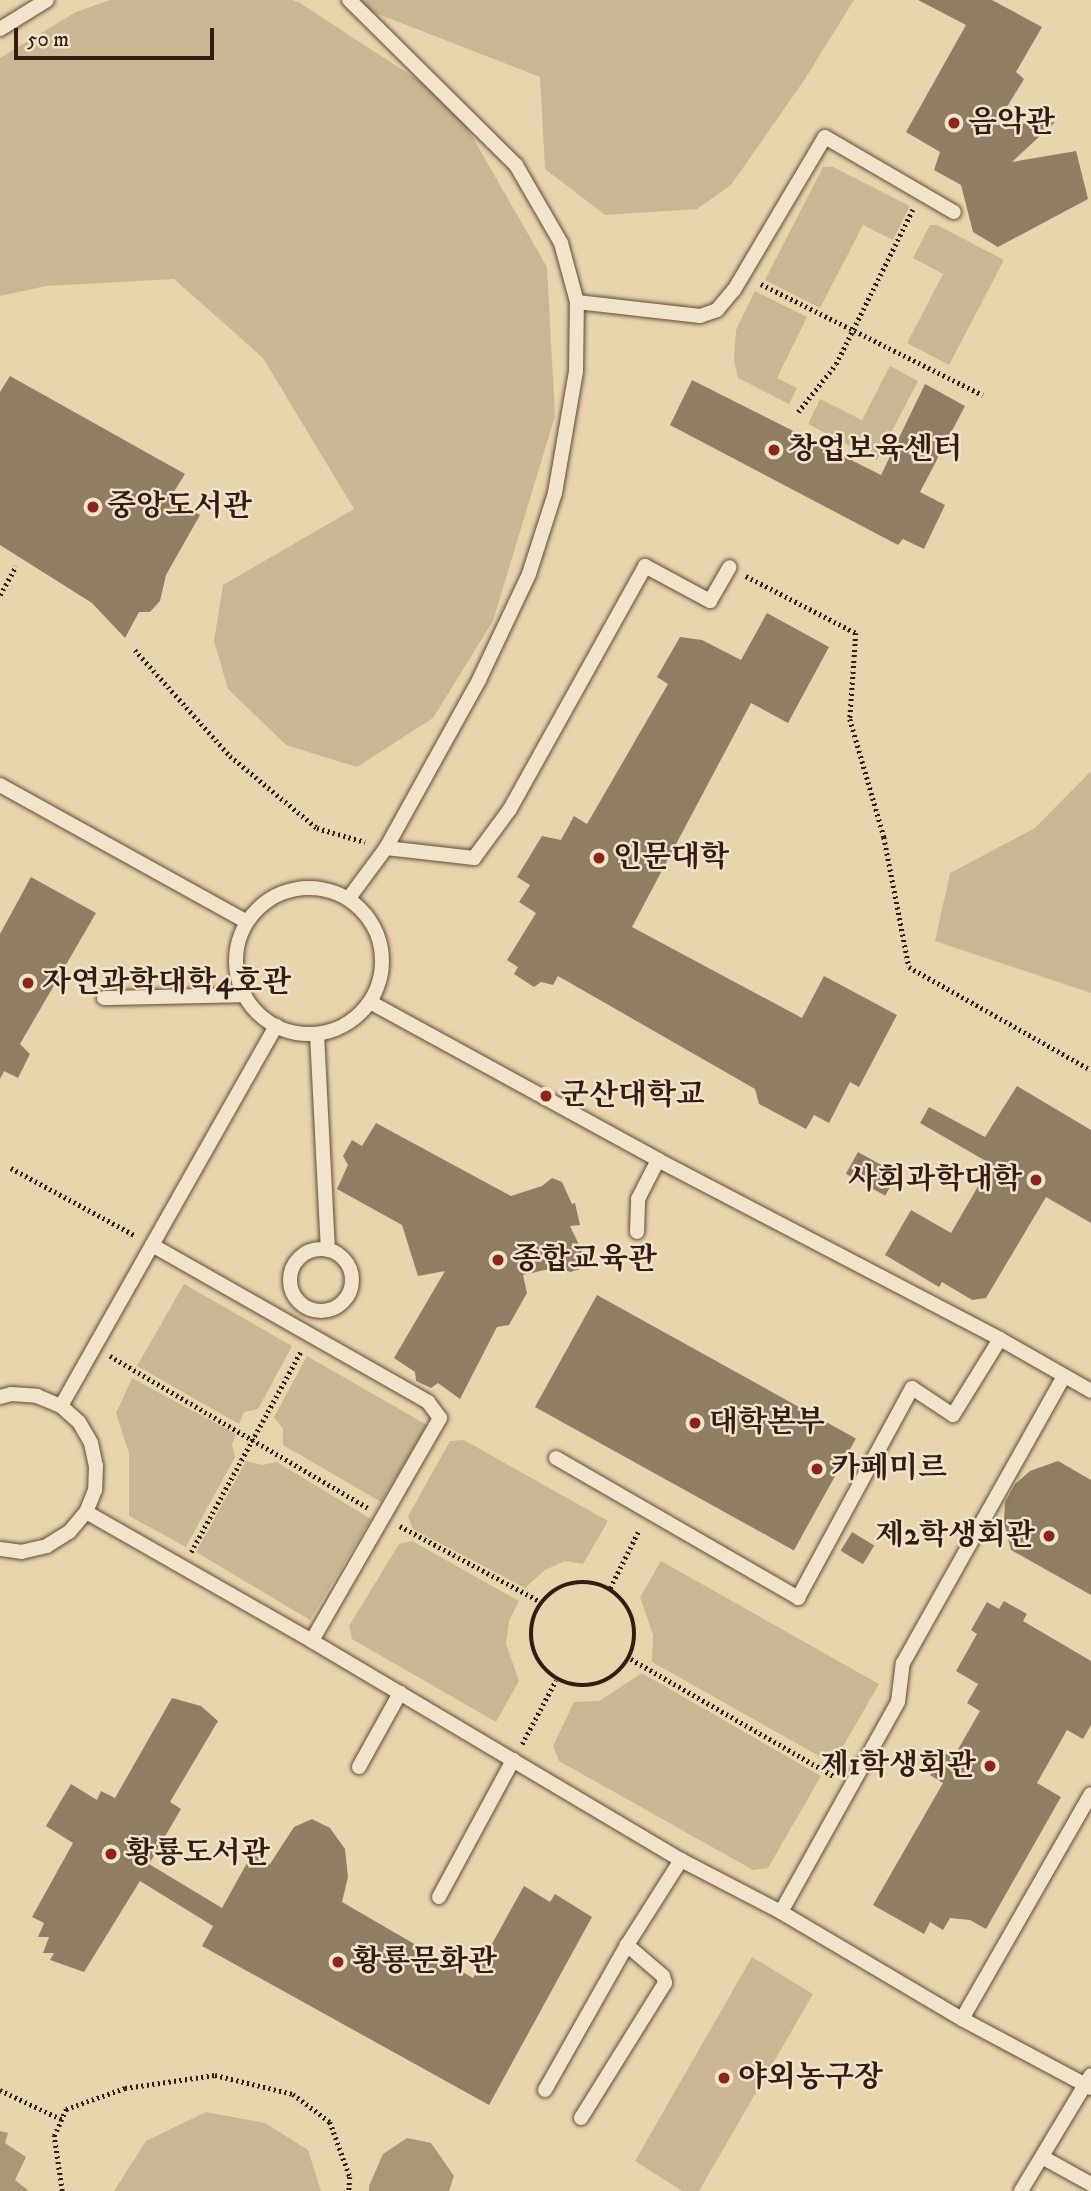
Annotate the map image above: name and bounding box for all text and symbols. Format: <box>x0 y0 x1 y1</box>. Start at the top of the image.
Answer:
scale bar <box>18 14 217 58</box>
text: 50 m <box>27 27 69 53</box>
place label: 음악관 <box>968 105 1055 141</box>
marker: 음악관 <box>946 115 962 131</box>
place label: 창업보육센터 <box>788 432 962 468</box>
marker: 창업보육센터 <box>766 442 782 458</box>
place label: 중앙도서관 <box>107 489 252 525</box>
marker: 중앙도서관 <box>85 499 101 515</box>
place label: 인문대학 <box>613 840 729 876</box>
marker: 인문대학 <box>591 850 607 866</box>
place label: 자연과학대학4호관 <box>42 965 291 1001</box>
marker: 자연과학대학4호관 <box>20 975 36 991</box>
place label: 군산대학교 <box>560 1078 705 1114</box>
marker: 군산대학교 <box>538 1088 554 1104</box>
place label: 사회과학대학 <box>848 1162 1022 1198</box>
marker: 사회과학대학 <box>1028 1172 1044 1188</box>
place label: 종합교육관 <box>512 1242 657 1278</box>
marker: 종합교육관 <box>490 1252 506 1268</box>
place label: 대학본부 <box>709 1405 825 1441</box>
marker: 대학본부 <box>687 1415 703 1431</box>
place label: 카페미르 <box>831 1451 947 1487</box>
marker: 카페미르 <box>809 1461 825 1477</box>
place label: 제2학생회관 <box>875 1518 1035 1554</box>
marker: 제2학생회관 <box>1041 1528 1057 1544</box>
place label: 제1학생회관 <box>820 1748 976 1784</box>
marker: 제1학생회관 <box>982 1758 998 1774</box>
place label: 황룡도서관 <box>125 1836 270 1872</box>
marker: 황룡도서관 <box>103 1846 119 1862</box>
place label: 황룡문화관 <box>352 1944 497 1980</box>
marker: 황룡문화관 <box>330 1954 346 1970</box>
place label: 야외농구장 <box>738 2060 883 2096</box>
marker: 야외농구장 <box>716 2070 732 2086</box>

